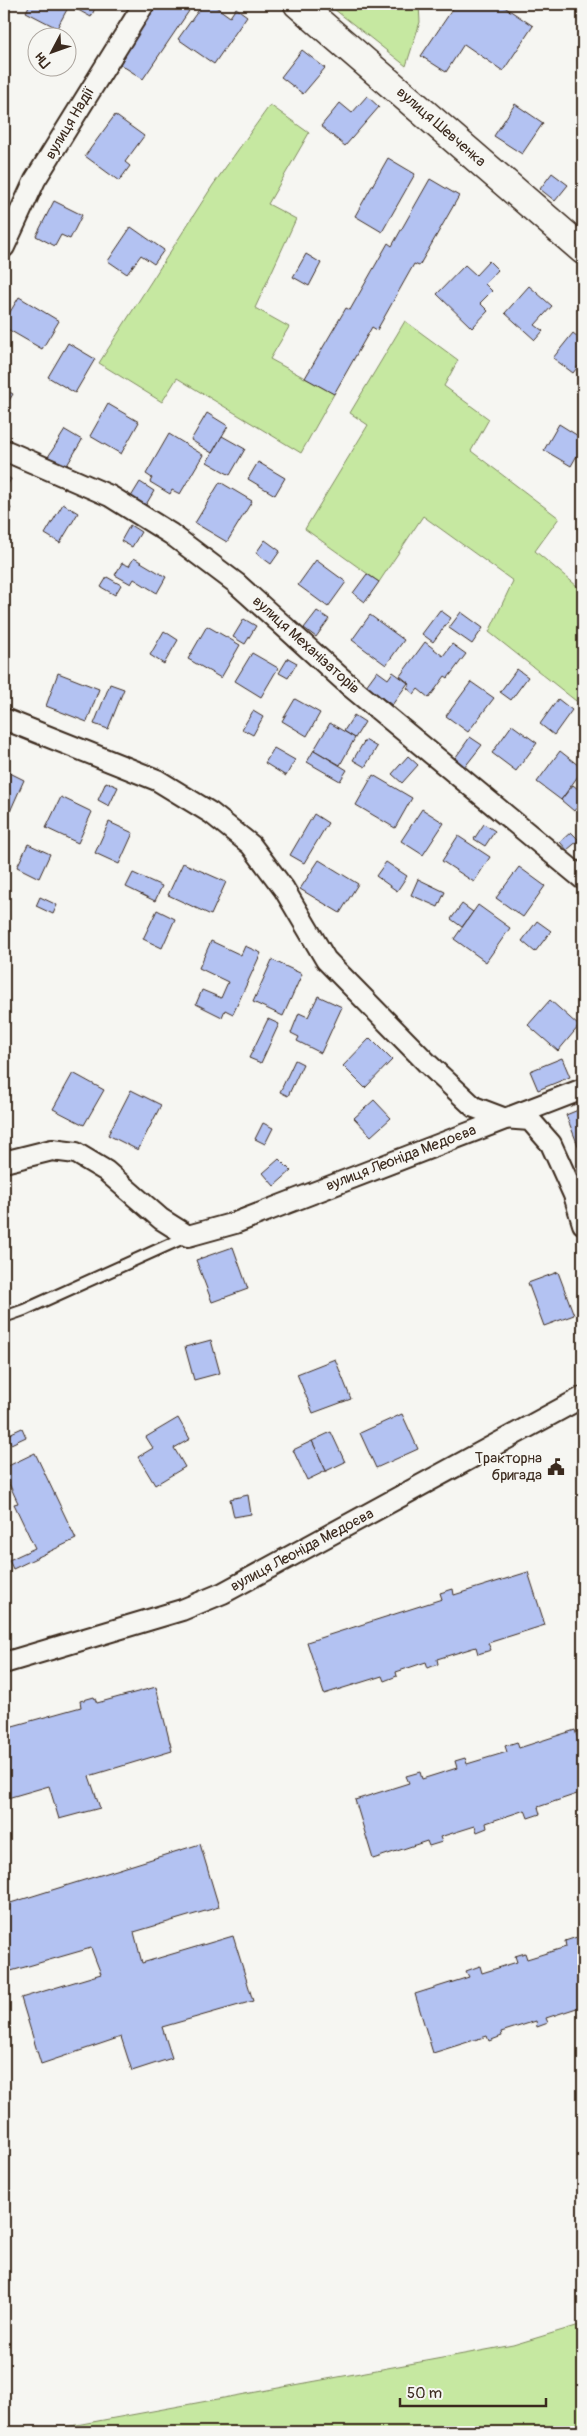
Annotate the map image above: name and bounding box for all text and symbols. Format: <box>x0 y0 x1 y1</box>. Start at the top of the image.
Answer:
north arrow <box>28 28 78 78</box>
text: Пн <box>31 49 54 72</box>
street label: вулиця Надії <box>41 83 99 163</box>
street label: вулиця Шевченка <box>392 83 490 171</box>
street label: вулиця Механізаторів <box>248 592 364 698</box>
street label: вулиця Леоніда Медоєва <box>323 1121 479 1195</box>
place label: Тракторна бригада <box>475 1449 542 1485</box>
public building icon: Тракторна бригада <box>546 1457 566 1477</box>
street label: вулиця Леоніда Медоєва <box>227 1504 377 1596</box>
scale bar <box>400 2376 546 2408</box>
text: 50 m <box>407 2384 442 2403</box>

